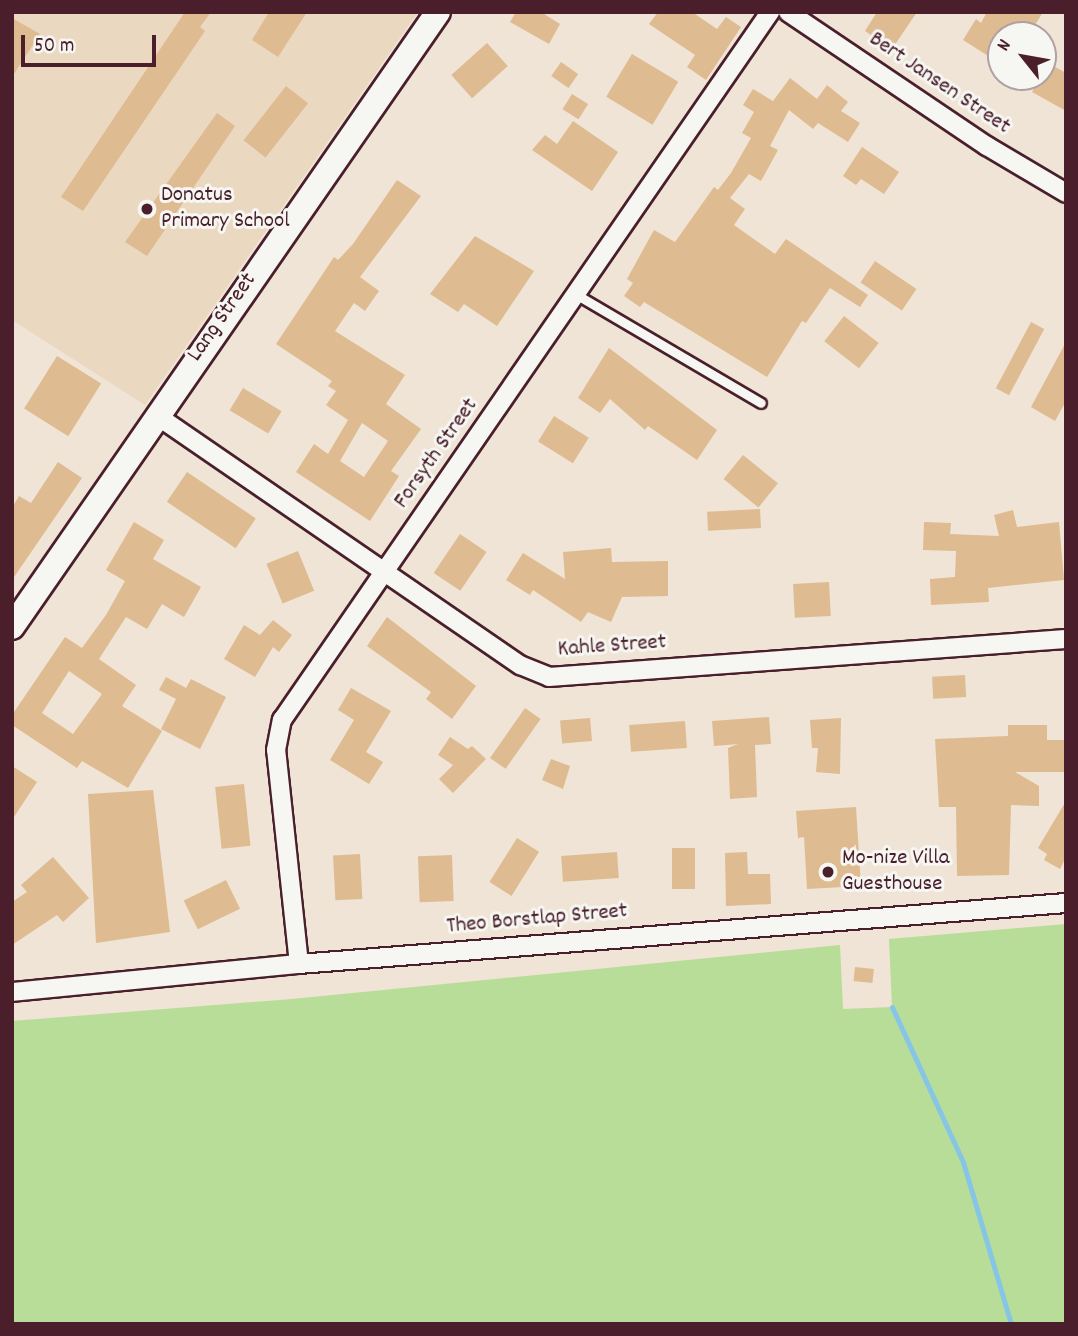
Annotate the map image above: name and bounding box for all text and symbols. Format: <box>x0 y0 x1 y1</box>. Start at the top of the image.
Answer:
scale bar <box>24 21 159 65</box>
north arrow <box>987 21 1057 91</box>
street label: Bert Jansen Street <box>863 27 1015 141</box>
text: 50 m <box>34 32 74 62</box>
text: N <box>991 35 1019 57</box>
place label: Donatus Primary School <box>161 182 290 236</box>
marker: Donatus Primary School <box>139 201 155 217</box>
street label: Lang Street <box>182 268 264 368</box>
street label: Forsyth Street <box>389 394 485 514</box>
street label: Kahle Street <box>557 629 667 665</box>
place label: Mo-nize Villa Guesthouse <box>842 845 950 899</box>
marker: Mo-nize Villa Guesthouse <box>820 864 836 880</box>
street label: Theo Borstlap Street <box>446 898 628 942</box>

